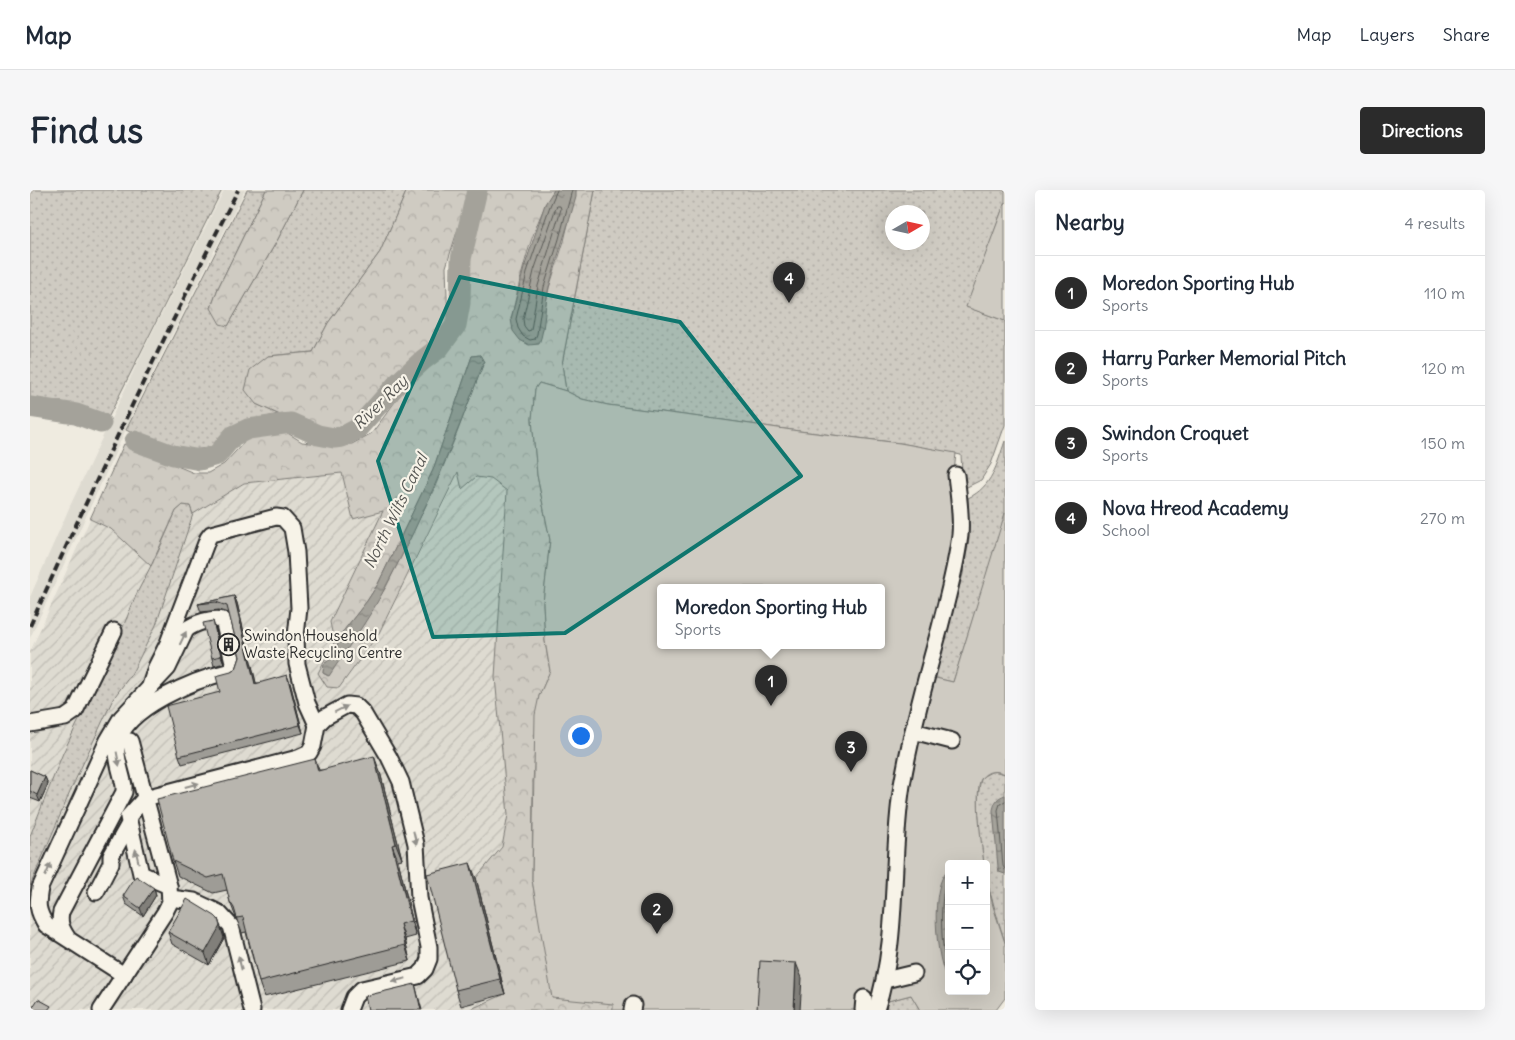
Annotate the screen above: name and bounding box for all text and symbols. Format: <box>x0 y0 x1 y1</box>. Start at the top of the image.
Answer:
text: Map <box>25 20 72 50</box>
text: Map <box>1296 23 1331 46</box>
text: Layers <box>1359 23 1415 46</box>
text: Share <box>1443 23 1490 46</box>
button: Directions <box>1360 107 1485 154</box>
text: Find us <box>30 108 143 152</box>
north arrow <box>885 205 930 250</box>
text: Nearby <box>1055 209 1125 236</box>
text: 4 results <box>1404 213 1465 233</box>
pin: 4 <box>773 262 805 303</box>
text: Moredon Sporting Hub <box>1102 271 1295 295</box>
text: 1 <box>1068 283 1074 303</box>
text: 110 m <box>1424 283 1465 303</box>
text: Sports <box>1102 295 1148 315</box>
text: Harry Parker Memorial Pitch <box>1102 346 1346 370</box>
text: 2 <box>1067 358 1075 378</box>
text: 120 m <box>1422 358 1465 378</box>
water label: River Ray <box>348 370 413 433</box>
text: Sports <box>1102 370 1148 390</box>
text: Swindon Croquet <box>1102 421 1249 445</box>
text: 3 <box>1066 433 1076 453</box>
text: 150 m <box>1421 433 1465 453</box>
text: Sports <box>1102 445 1148 465</box>
water label: North Wilts Canal <box>359 448 432 571</box>
text: Nova Hreod Academy <box>1102 496 1289 520</box>
text: 4 <box>1066 508 1076 528</box>
text: 270 m <box>1420 508 1465 528</box>
text: School <box>1102 520 1150 540</box>
popup <box>657 584 885 649</box>
text: Moredon Sporting Hub <box>675 595 867 619</box>
text: Sports <box>675 619 721 639</box>
place label: Swindon Household Waste Recycling Centre <box>244 626 402 662</box>
one-way arrow <box>179 631 187 645</box>
building icon: Swindon Household Waste Recycling Centre <box>216 633 240 657</box>
pin: 1 <box>755 665 787 706</box>
one-way arrow <box>334 705 348 713</box>
your location <box>568 723 594 749</box>
pin: 3 <box>835 731 867 772</box>
one-way arrow <box>115 751 123 767</box>
one-way arrow <box>185 781 200 789</box>
one-way arrow <box>411 830 419 845</box>
one-way arrow <box>133 848 141 863</box>
map controls <box>945 860 990 995</box>
button: + <box>945 860 990 905</box>
one-way arrow <box>45 863 53 877</box>
pin: 2 <box>641 893 673 934</box>
button: − <box>945 905 990 950</box>
button: locate <box>945 950 990 995</box>
one-way arrow <box>236 955 244 970</box>
one-way arrow <box>391 976 406 984</box>

